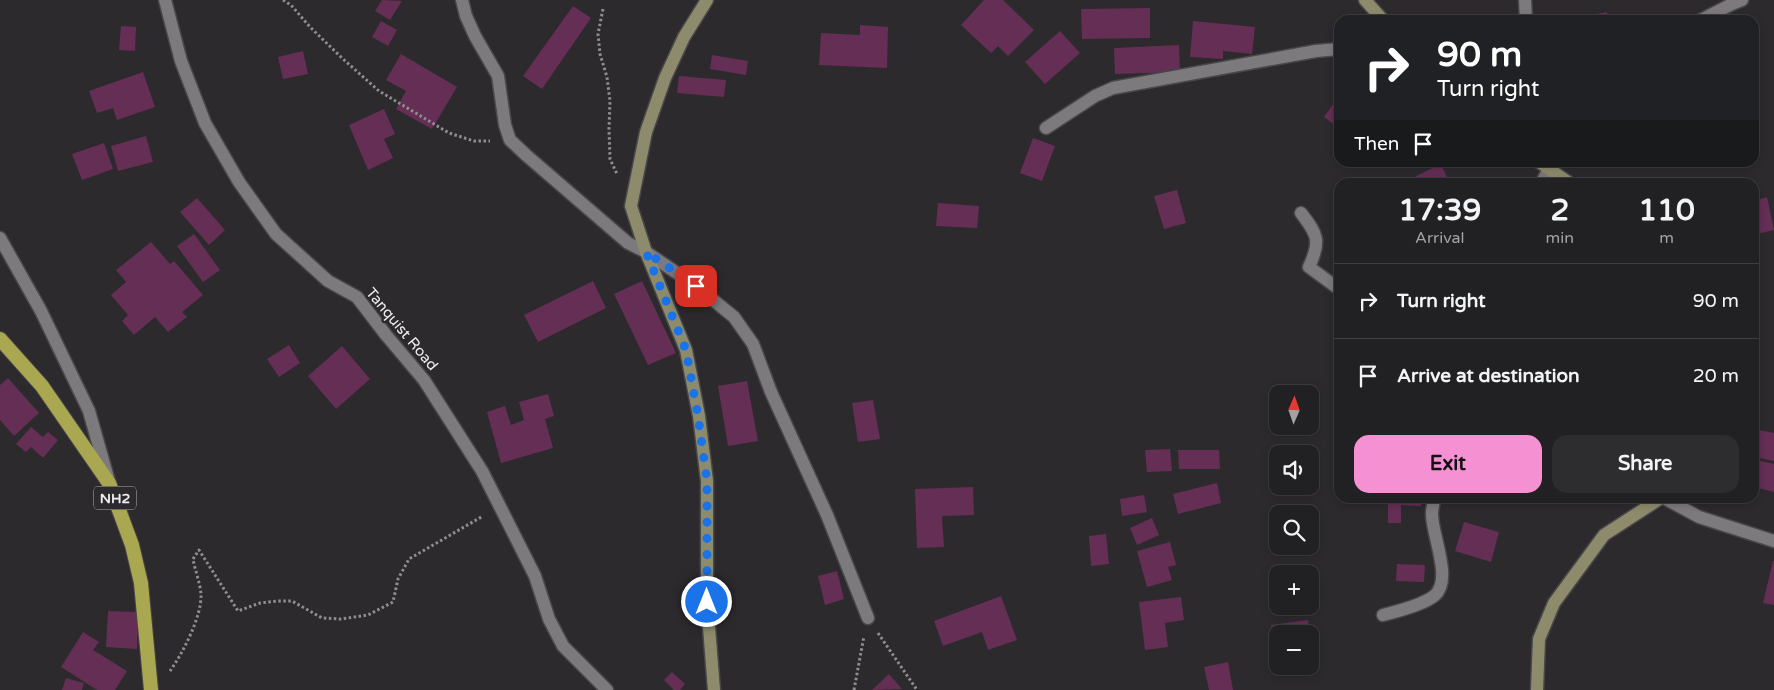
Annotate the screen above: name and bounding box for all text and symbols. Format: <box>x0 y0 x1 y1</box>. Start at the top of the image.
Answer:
text: 90 m <box>1437 34 1522 76</box>
icon: right <box>1354 35 1419 100</box>
text: Turn right <box>1437 76 1539 102</box>
icon: arrive <box>1409 130 1437 158</box>
text: Then <box>1354 133 1399 155</box>
text: 17:39 <box>1398 192 1481 229</box>
text: 2 <box>1550 192 1569 229</box>
text: 110 <box>1638 192 1695 229</box>
text: Arrival <box>1415 228 1465 248</box>
text: min <box>1546 228 1574 248</box>
text: m <box>1659 228 1674 248</box>
pin <box>675 265 717 307</box>
icon: arrive <box>682 272 710 300</box>
street label: Tanquist Road <box>362 284 442 374</box>
icon: right <box>1354 287 1382 315</box>
text: Turn right <box>1397 290 1485 312</box>
text: 90 m <box>1693 290 1739 312</box>
icon: arrive <box>1354 362 1382 390</box>
text: Arrive at destination <box>1397 365 1580 387</box>
text: 20 m <box>1693 365 1739 387</box>
north arrow <box>1269 385 1319 435</box>
map controls <box>1269 385 1319 675</box>
button: Exit <box>1354 435 1542 493</box>
button: Share <box>1552 435 1739 493</box>
button: sound <box>1269 445 1319 495</box>
road number: NH2 <box>94 486 136 509</box>
button: search <box>1269 505 1319 555</box>
button: + <box>1269 565 1319 615</box>
position arrow <box>680 575 732 627</box>
button: − <box>1269 625 1319 675</box>

